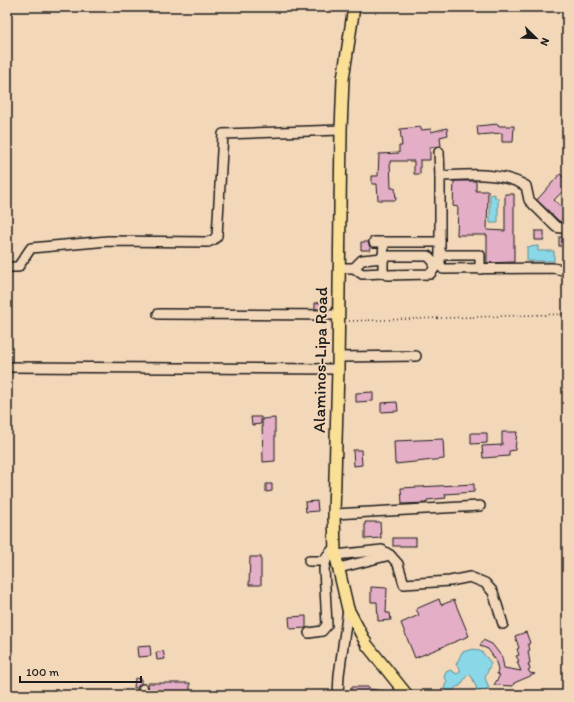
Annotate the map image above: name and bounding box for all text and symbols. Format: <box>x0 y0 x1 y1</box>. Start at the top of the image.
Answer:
north arrow <box>516 18 556 58</box>
text: N <box>537 36 552 48</box>
street label: Alaminos-Lipa Road <box>309 286 331 433</box>
scale bar <box>20 658 141 684</box>
text: 100 m <box>26 665 59 679</box>

